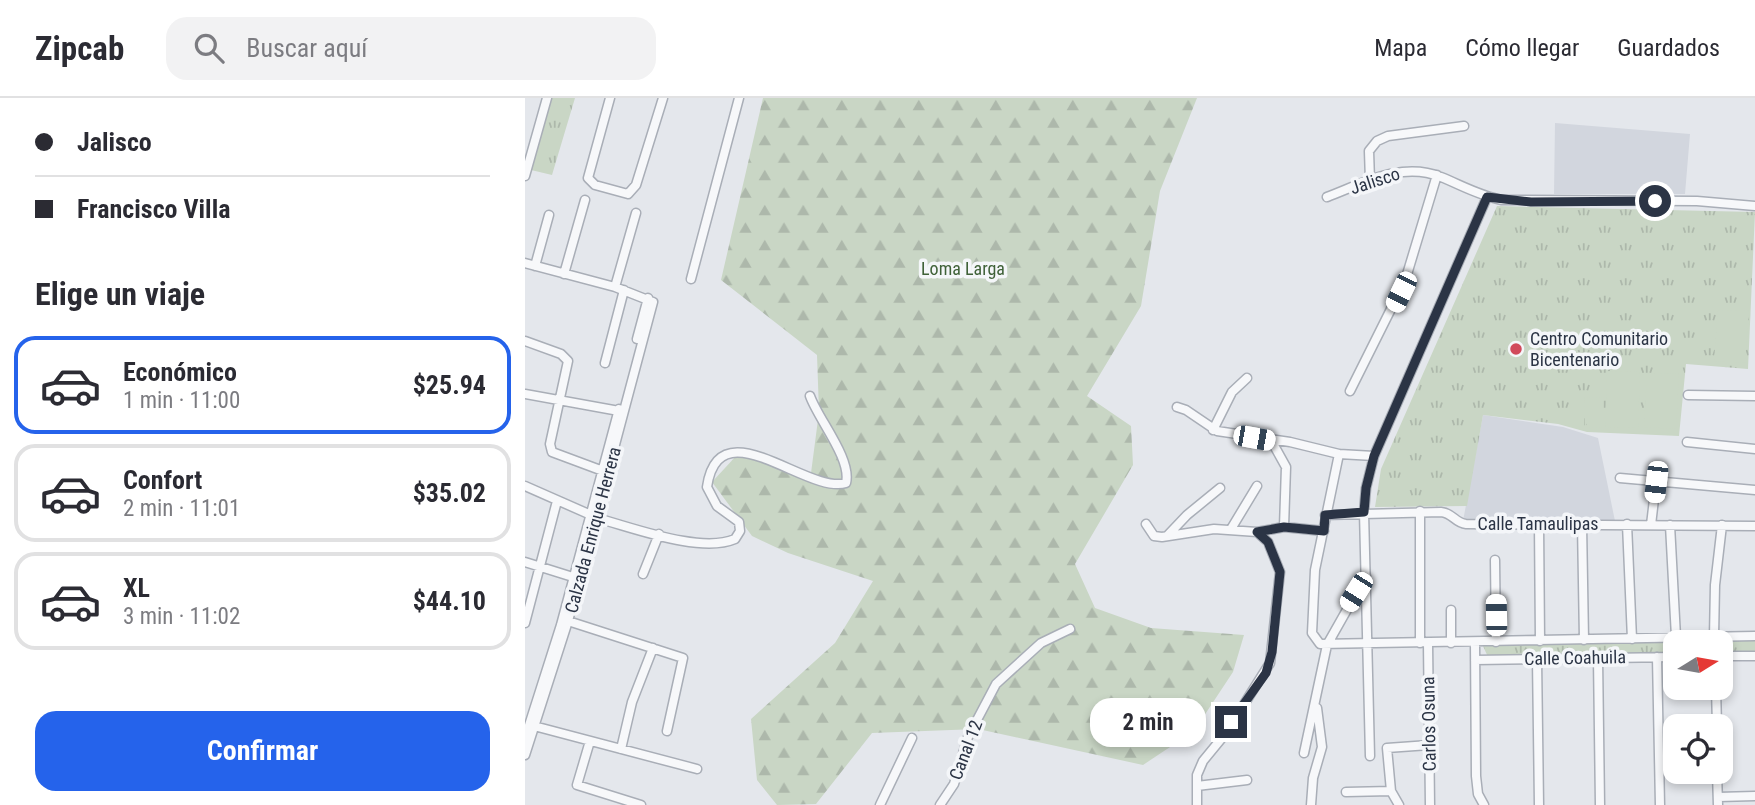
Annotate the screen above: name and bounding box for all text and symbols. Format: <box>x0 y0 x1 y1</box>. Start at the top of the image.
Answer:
search box <box>166 17 656 80</box>
text: Zipcab <box>35 29 124 68</box>
icon: search <box>190 29 228 67</box>
text: Buscar aquí <box>246 33 367 63</box>
text: Mapa <box>1374 34 1427 62</box>
text: Cómo llegar <box>1465 34 1579 62</box>
text: Guardados <box>1617 34 1720 62</box>
text: Jalisco <box>77 127 152 157</box>
street label: Jalisco <box>1347 163 1402 198</box>
route start <box>1639 185 1671 217</box>
text: Francisco Villa <box>77 194 230 224</box>
park label: Loma Larga <box>921 258 1005 279</box>
car <box>1383 269 1420 315</box>
text: Elige un viaje <box>35 275 205 313</box>
place label: Centro Comunitario Bicentenario <box>1530 328 1668 370</box>
marker: Centro Comunitario Bicentenario <box>1508 341 1524 357</box>
icon: car <box>39 354 102 417</box>
text: Económico <box>123 357 237 387</box>
text: $25.94 <box>413 370 486 400</box>
text: 1 min · 11:00 <box>123 387 240 414</box>
car <box>1232 424 1277 452</box>
street label: Calzada Enrique Herrera <box>560 444 625 615</box>
car <box>1644 460 1669 504</box>
icon: car <box>39 462 102 525</box>
text: Confort <box>123 465 202 495</box>
text: $35.02 <box>413 478 486 508</box>
text: 2 min · 11:01 <box>123 495 240 522</box>
street label: Calle Tamaulipas <box>1477 513 1599 534</box>
car <box>1336 569 1377 615</box>
icon: car <box>39 570 102 633</box>
text: XL <box>123 573 150 603</box>
text: $44.10 <box>413 586 486 616</box>
car <box>1486 594 1507 636</box>
text: 3 min · 11:02 <box>123 603 240 630</box>
north arrow <box>1663 630 1733 700</box>
map controls <box>1663 630 1733 784</box>
street label: Calle Coahuila <box>1524 646 1626 669</box>
street label: Carlos Osuna <box>1417 676 1440 772</box>
callout: 2 min <box>1091 698 1207 746</box>
route end <box>1215 706 1247 738</box>
text: 2 min <box>1122 709 1174 736</box>
button: Confirmar <box>35 711 490 791</box>
button: locate <box>1663 714 1733 784</box>
street label: Canal 12 <box>945 717 987 783</box>

